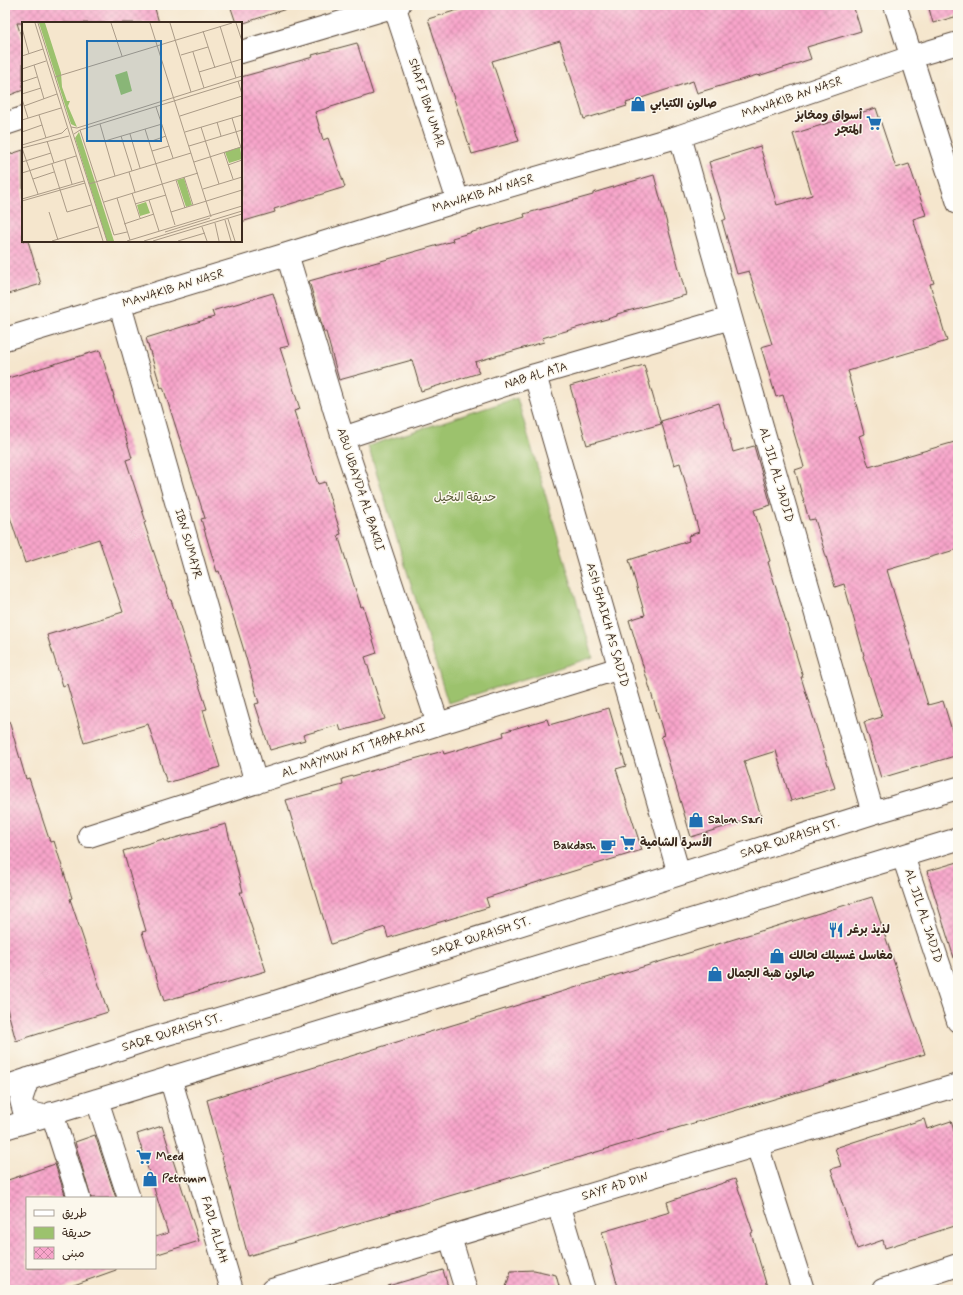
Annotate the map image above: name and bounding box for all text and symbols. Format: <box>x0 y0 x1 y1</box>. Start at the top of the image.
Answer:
inset map <box>22 22 242 242</box>
street label: SHAFI IBN UMAR <box>404 56 448 150</box>
street label: MAWAKIB AN NASR <box>740 73 845 123</box>
shop icon: صالون الكتيابي <box>629 95 647 113</box>
place label: صالون الكتيابي <box>650 96 717 114</box>
place label: أسواق ومخابز المتجر <box>794 107 863 138</box>
supermarket icon: أسواق ومخابز المتجر <box>865 114 883 132</box>
street label: MAWAKIB AN NASR <box>430 171 536 217</box>
street label: MAWAKIB AN NASR <box>120 266 226 312</box>
street label: NAB AL ATA <box>503 359 570 393</box>
street label: ABU UBAYDA AL BAKRI <box>332 426 388 554</box>
street label: AL JIL AL JADID <box>755 426 797 524</box>
park label: حديقة النخيل <box>434 490 496 506</box>
street label: IBN SUMAYR <box>170 507 206 582</box>
street label: ASH SHAIKH AS SADID <box>582 561 632 689</box>
street label: AL MAYMUN AT TABARANI <box>280 720 428 782</box>
shop icon: Salon Sari <box>687 811 705 829</box>
place label: Salon Sari <box>708 812 763 828</box>
street label: SAQR QURAISH ST. <box>738 815 842 863</box>
place label: الأسرة الشامية <box>640 833 712 851</box>
supermarket icon: الأسرة الشامية <box>619 834 637 852</box>
cafe icon: Bakdash <box>599 837 617 855</box>
place label: Bakdash <box>553 838 596 854</box>
street label: AL JIL AL JADID <box>900 867 946 965</box>
street label: SAQR QURAISH ST. <box>429 913 533 961</box>
restaurant icon: لذيذ برغر <box>827 921 845 939</box>
place label: لذيذ برغر <box>847 922 890 938</box>
shop icon: مغاسل غسيلك لحالك <box>768 947 786 965</box>
place label: مغاسل غسيلك لحالك <box>789 948 893 964</box>
shop icon: صالون هبة الجمال <box>706 965 724 983</box>
place label: صالون هبة الجمال <box>727 966 815 982</box>
street label: SAQR QURAISH ST. <box>120 1010 224 1056</box>
supermarket icon: Meed <box>135 1148 153 1166</box>
place label: Meed <box>156 1149 184 1165</box>
street label: SAYF AD DIN <box>580 1169 650 1205</box>
shop icon: Petromin <box>141 1170 159 1188</box>
place label: Petromin <box>162 1171 207 1187</box>
street label: FADL ALLAH <box>197 1194 231 1266</box>
legend <box>26 1197 156 1269</box>
text: طريق <box>62 1206 87 1222</box>
text: حديقة <box>62 1226 91 1242</box>
text: مبنى <box>62 1246 85 1262</box>

